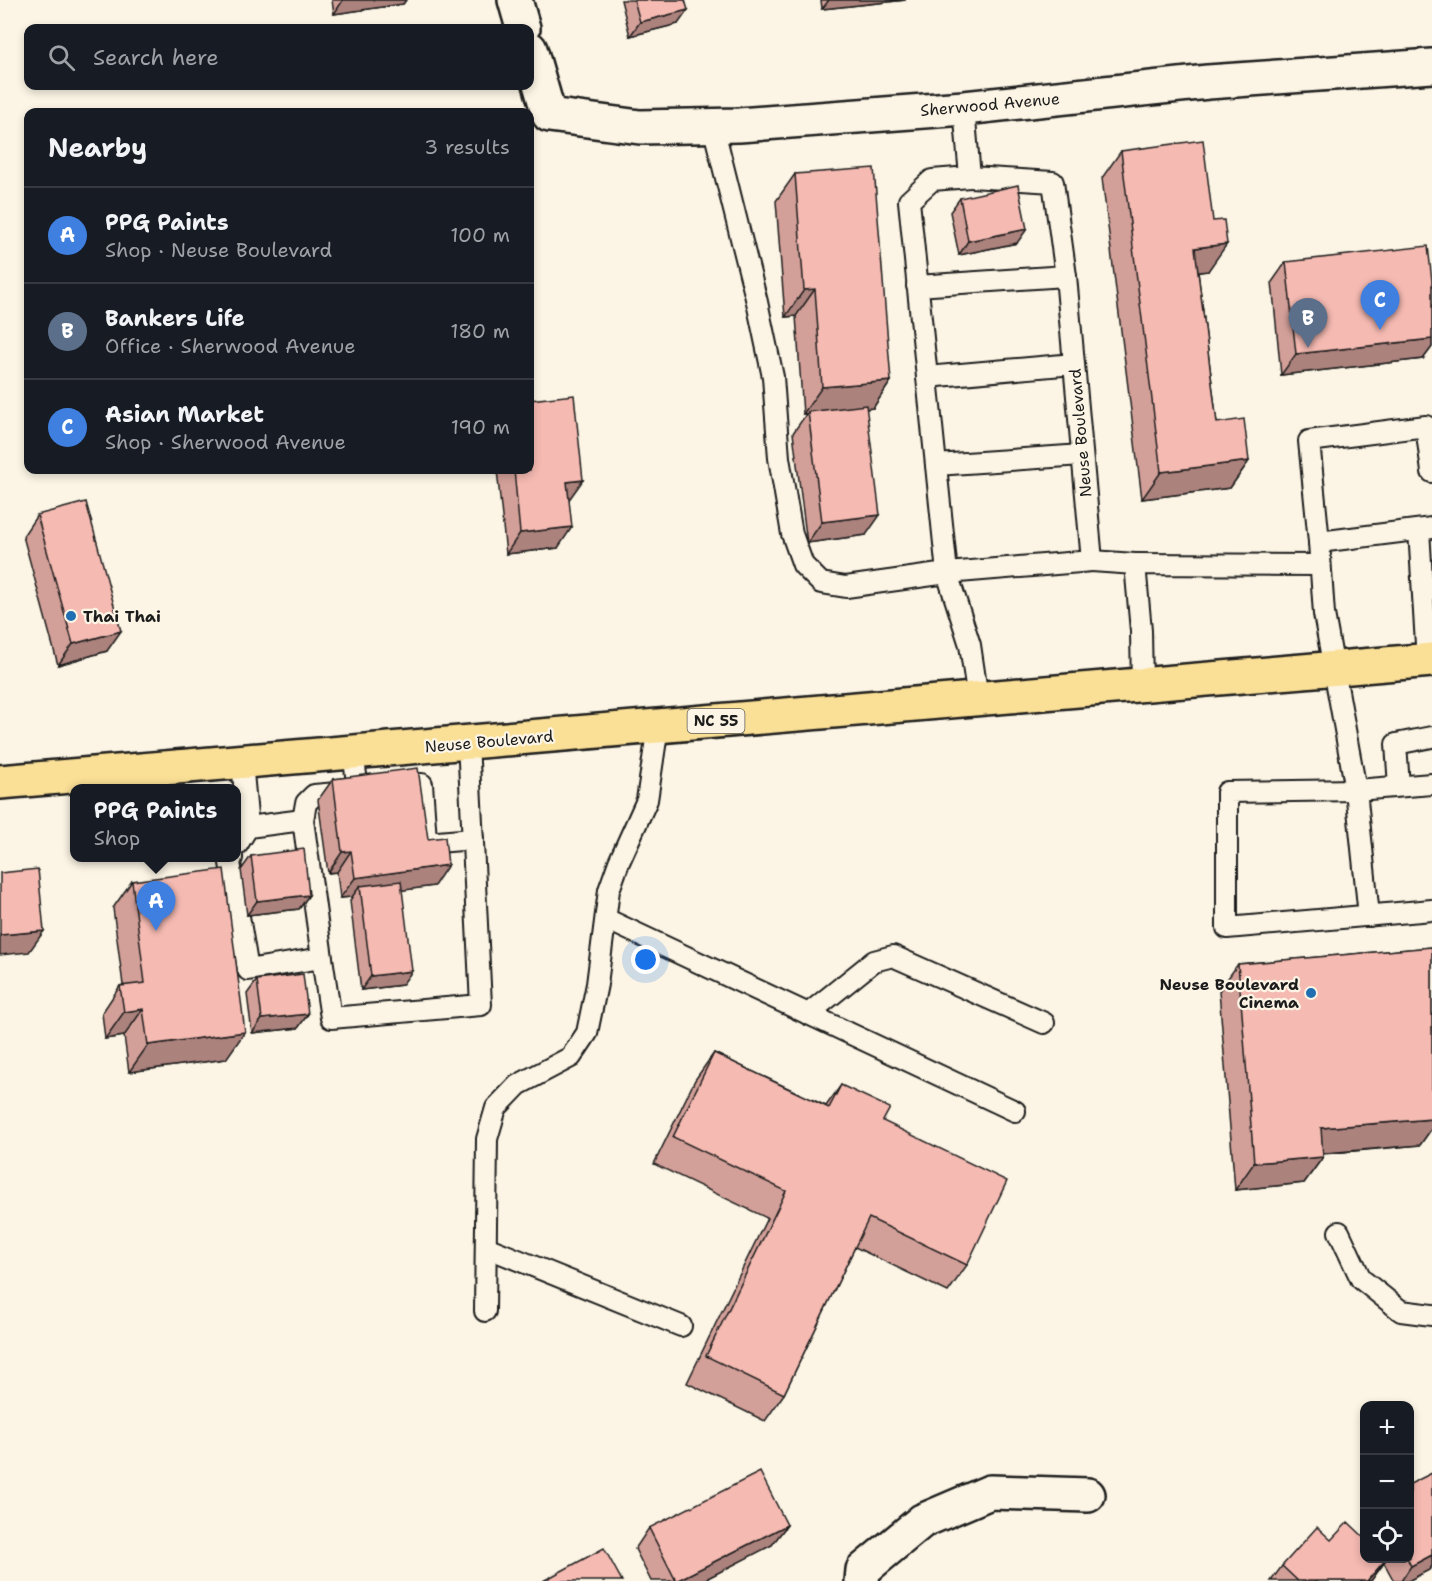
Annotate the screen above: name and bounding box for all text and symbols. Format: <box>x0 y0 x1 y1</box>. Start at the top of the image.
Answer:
search box <box>24 24 534 90</box>
icon: search <box>45 41 78 74</box>
text: Search here <box>93 43 219 72</box>
street label: Sherwood Avenue <box>919 88 1061 121</box>
text: Nearby <box>48 130 147 165</box>
text: 3 results <box>424 134 510 160</box>
text: PPG Paints <box>105 208 229 237</box>
text: A <box>60 222 75 248</box>
text: 100 m <box>450 222 510 248</box>
text: Shop · Neuse Boulevard <box>105 237 332 263</box>
pin: C <box>1360 280 1400 330</box>
pin: B <box>1288 298 1328 348</box>
text: Bankers Life <box>105 304 245 333</box>
text: B <box>61 318 74 344</box>
text: 180 m <box>450 318 510 344</box>
text: Office · Sherwood Avenue <box>105 333 356 359</box>
street label: Neuse Boulevard <box>1064 368 1097 498</box>
text: Asian Market <box>105 400 264 429</box>
text: C <box>61 414 74 440</box>
text: 190 m <box>451 414 510 440</box>
text: Shop · Sherwood Avenue <box>105 429 346 455</box>
place label: Thai Thai <box>83 606 161 627</box>
marker: Thai Thai <box>64 609 78 623</box>
road number: NC 55 <box>688 709 744 733</box>
street label: Neuse Boulevard <box>424 725 554 758</box>
popup <box>70 784 241 862</box>
text: PPG Paints <box>94 796 217 825</box>
text: Shop <box>94 825 140 851</box>
pin: A <box>136 882 176 931</box>
your location <box>631 945 660 974</box>
place label: Neuse Boulevard Cinema <box>1159 974 1299 1013</box>
marker: Neuse Boulevard Cinema <box>1304 986 1318 1000</box>
map controls <box>1360 1401 1414 1563</box>
button: + <box>1360 1401 1414 1455</box>
button: − <box>1360 1455 1414 1509</box>
button: locate <box>1360 1509 1414 1563</box>

